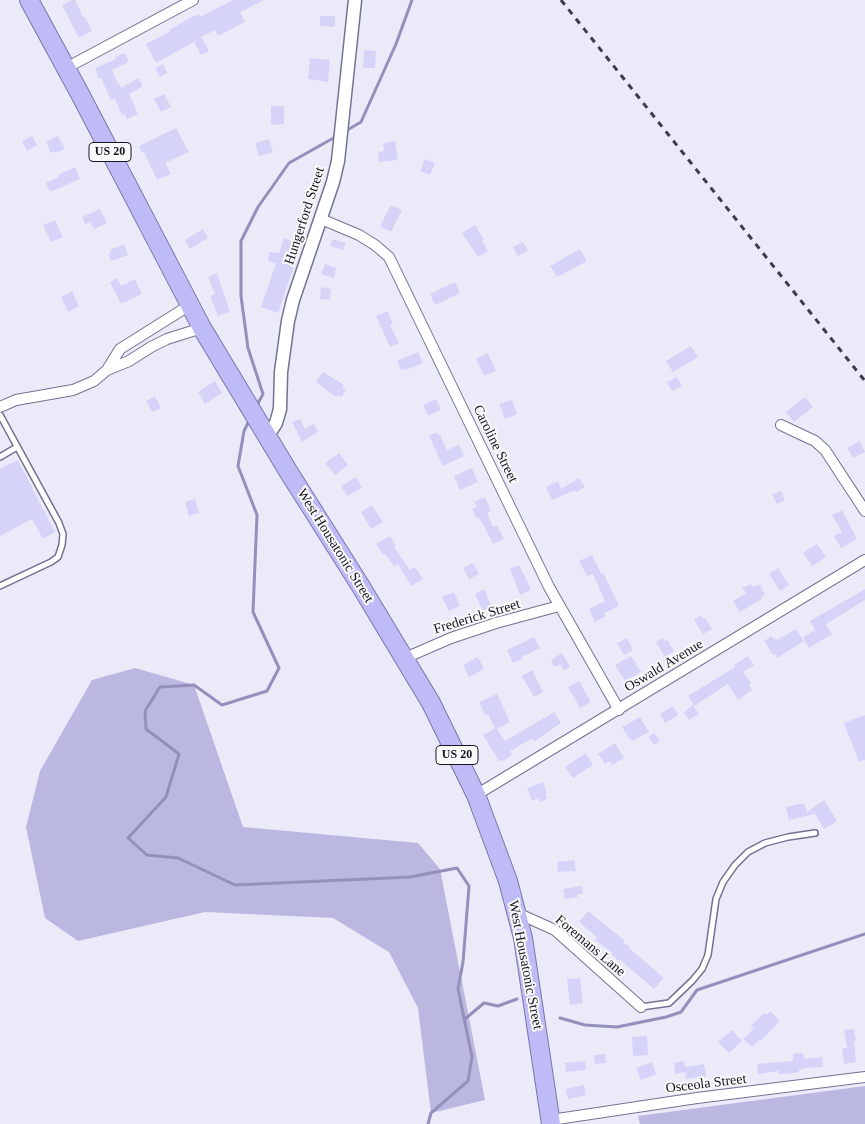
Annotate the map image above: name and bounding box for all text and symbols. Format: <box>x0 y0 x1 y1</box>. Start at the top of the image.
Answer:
road number: US 20 <box>89 142 131 162</box>
street label: Hungerford Street <box>281 165 329 267</box>
street label: Caroline Street <box>469 402 521 486</box>
street label: West Housatonic Street <box>293 486 377 606</box>
street label: Frederick Street <box>432 596 522 638</box>
street label: Oswald Avenue <box>622 636 706 696</box>
road number: US 20 <box>436 746 478 764</box>
street label: West Housatonic Street <box>504 899 546 1031</box>
street label: Foremans Lane <box>551 912 629 980</box>
street label: Osceola Street <box>665 1071 747 1097</box>

